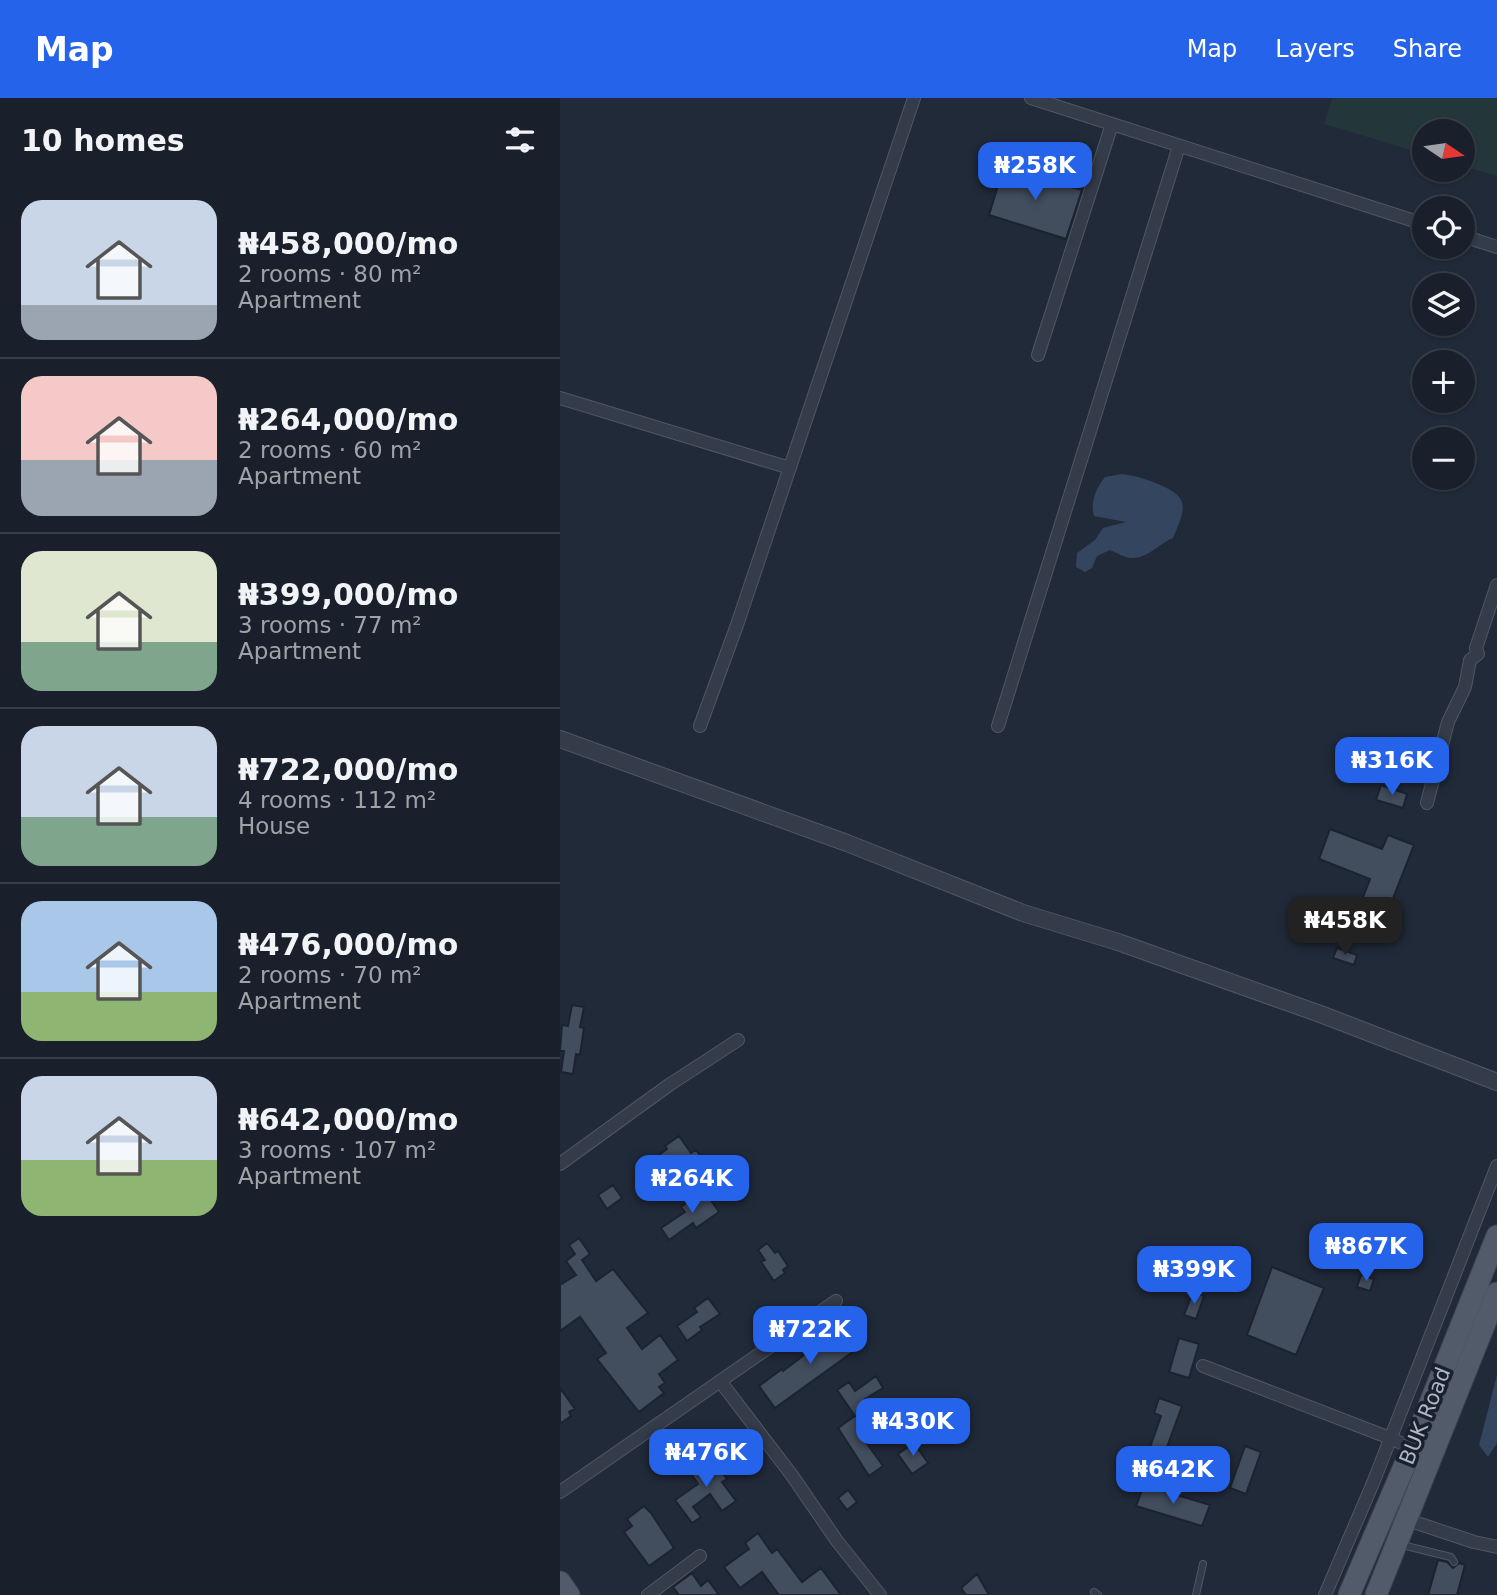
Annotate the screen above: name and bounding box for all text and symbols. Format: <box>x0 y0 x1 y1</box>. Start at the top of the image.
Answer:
text: Map <box>35 30 114 69</box>
text: Map <box>1187 35 1237 63</box>
text: Layers <box>1275 35 1355 63</box>
text: Share <box>1393 35 1462 63</box>
north arrow <box>1412 119 1475 182</box>
map controls <box>1412 119 1475 490</box>
icon: filters <box>501 121 539 159</box>
text: 10 homes <box>21 123 185 158</box>
pin: ₦258K <box>986 142 1084 202</box>
text: ₦258K <box>994 152 1076 178</box>
button: locate <box>1412 196 1475 259</box>
text: ₦458,000/mo <box>238 226 458 261</box>
icon: home <box>77 228 161 312</box>
text: 2 rooms · 80 m² <box>238 261 422 287</box>
button: layers <box>1412 273 1475 336</box>
text: Apartment <box>238 287 361 313</box>
button: + <box>1412 350 1475 413</box>
text: ₦264,000/mo <box>238 402 458 437</box>
icon: home <box>77 404 161 488</box>
button: − <box>1412 427 1475 490</box>
text: 2 rooms · 60 m² <box>238 437 422 463</box>
text: Apartment <box>238 463 361 489</box>
text: ₦399,000/mo <box>238 577 458 612</box>
icon: home <box>77 579 161 663</box>
text: 3 rooms · 77 m² <box>238 612 422 638</box>
text: Apartment <box>238 638 361 664</box>
pin: ₦316K <box>1343 738 1441 797</box>
text: ₦316K <box>1351 747 1433 773</box>
text: ₦722,000/mo <box>238 752 458 787</box>
icon: home <box>77 754 161 838</box>
text: 4 rooms · 112 m² <box>238 787 436 813</box>
text: House <box>238 813 310 839</box>
pin: ₦458K <box>1296 898 1394 957</box>
text: ₦458K <box>1304 907 1386 933</box>
text: ₦476,000/mo <box>238 927 458 962</box>
icon: home <box>77 929 161 1013</box>
text: 2 rooms · 70 m² <box>238 962 422 988</box>
text: Apartment <box>238 988 361 1014</box>
text: ₦642,000/mo <box>238 1102 458 1137</box>
icon: home <box>77 1104 161 1188</box>
text: 3 rooms · 107 m² <box>238 1137 436 1163</box>
pin: ₦264K <box>643 1156 741 1215</box>
text: Apartment <box>238 1163 361 1189</box>
text: ₦264K <box>651 1165 733 1191</box>
pin: ₦867K <box>1317 1224 1415 1283</box>
text: ₦867K <box>1325 1233 1407 1259</box>
pin: ₦399K <box>1145 1246 1243 1306</box>
text: ₦399K <box>1153 1256 1235 1282</box>
pin: ₦722K <box>761 1306 859 1366</box>
text: ₦722K <box>769 1316 851 1342</box>
street label: BUK Road <box>1395 1364 1455 1468</box>
pin: ₦430K <box>864 1398 962 1458</box>
text: ₦430K <box>872 1408 954 1434</box>
pin: ₦476K <box>657 1430 755 1489</box>
text: ₦476K <box>665 1439 747 1465</box>
pin: ₦642K <box>1124 1446 1222 1506</box>
text: ₦642K <box>1132 1456 1214 1482</box>

